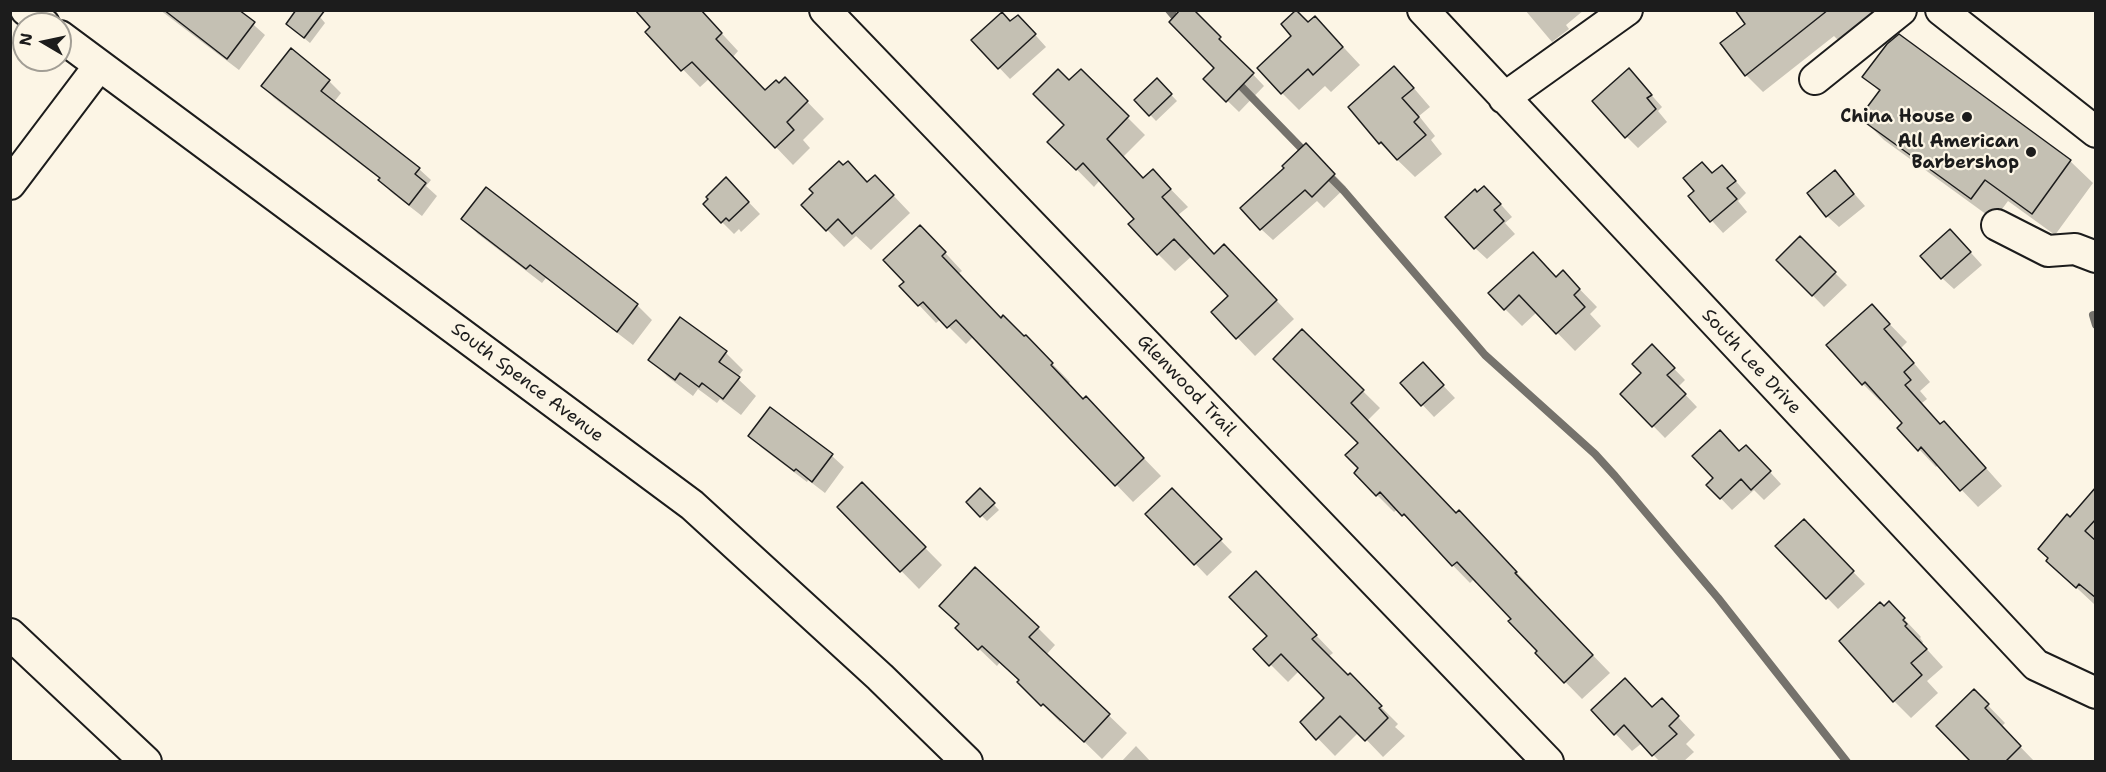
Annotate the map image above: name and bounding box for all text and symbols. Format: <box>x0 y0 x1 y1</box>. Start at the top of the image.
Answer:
north arrow <box>12 12 72 72</box>
text: N <box>14 32 37 47</box>
place label: China House <box>1840 106 1955 128</box>
marker: China House <box>1960 110 1974 124</box>
place label: All American Barbershop <box>1897 131 2019 174</box>
marker: All American Barbershop <box>2024 145 2038 159</box>
street label: South Lee Drive <box>1697 305 1805 419</box>
street label: South Spence Avenue <box>447 319 607 447</box>
street label: Glenwood Trail <box>1132 331 1240 441</box>

